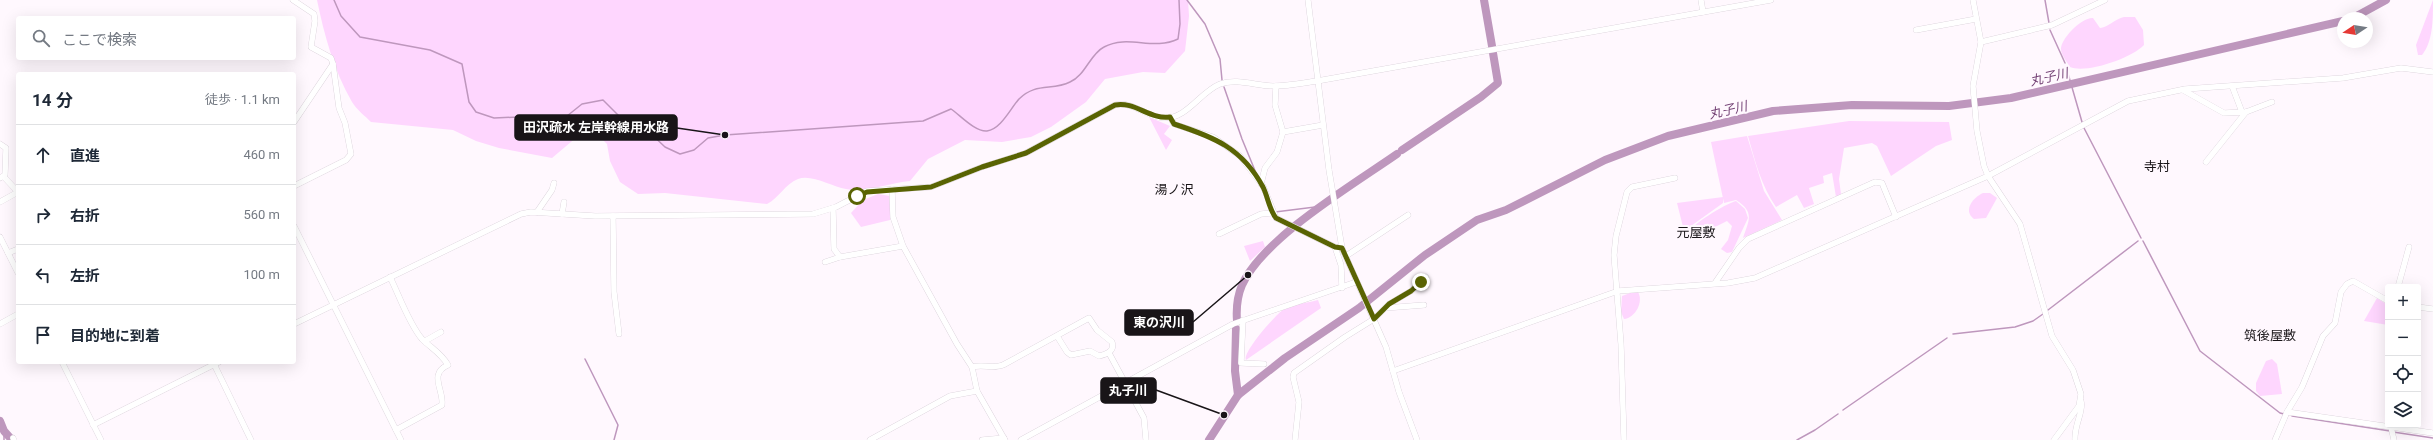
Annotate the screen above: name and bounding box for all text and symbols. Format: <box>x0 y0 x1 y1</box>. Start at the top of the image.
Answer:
north arrow <box>2337 12 2373 48</box>
search box <box>16 16 296 60</box>
icon: search <box>30 27 52 49</box>
text: ここで検索 <box>62 31 137 49</box>
water label: 丸子川 <box>2028 65 2072 89</box>
text: 14 分 <box>32 90 73 110</box>
text: 徒歩 · 1.1 km <box>205 92 280 107</box>
water label: 丸子川 <box>1707 98 1751 122</box>
callout: 田沢疏水 左岸幹線用水路 <box>515 115 677 140</box>
text: 田沢疏水 左岸幹線用水路 <box>523 120 669 135</box>
icon: ahead <box>32 144 54 166</box>
text: 直進 <box>70 147 100 165</box>
text: 460 m <box>243 147 280 162</box>
district label: 寺村 <box>2144 159 2170 174</box>
district label: 湯ノ沢 <box>1154 182 1194 197</box>
route start <box>848 187 866 205</box>
icon: right <box>32 204 54 226</box>
text: 右折 <box>70 207 100 225</box>
text: 560 m <box>243 207 280 222</box>
district label: 元屋敷 <box>1676 225 1716 240</box>
icon: left <box>32 264 54 286</box>
text: 左折 <box>70 267 100 285</box>
text: 100 m <box>243 267 280 282</box>
route end <box>1412 273 1430 291</box>
map controls <box>2385 284 2421 428</box>
button: + <box>2385 284 2421 320</box>
callout: 東の沢川 <box>1125 310 1193 335</box>
text: 東の沢川 <box>1133 315 1185 330</box>
button: − <box>2385 320 2421 356</box>
icon: arrive <box>32 324 54 346</box>
text: 目的地に到着 <box>70 327 160 345</box>
district label: 筑後屋敷 <box>2244 328 2296 343</box>
button: locate <box>2385 356 2421 392</box>
callout: 丸子川 <box>1101 378 1156 403</box>
text: 丸子川 <box>1108 383 1148 398</box>
button: layers <box>2385 392 2421 428</box>

